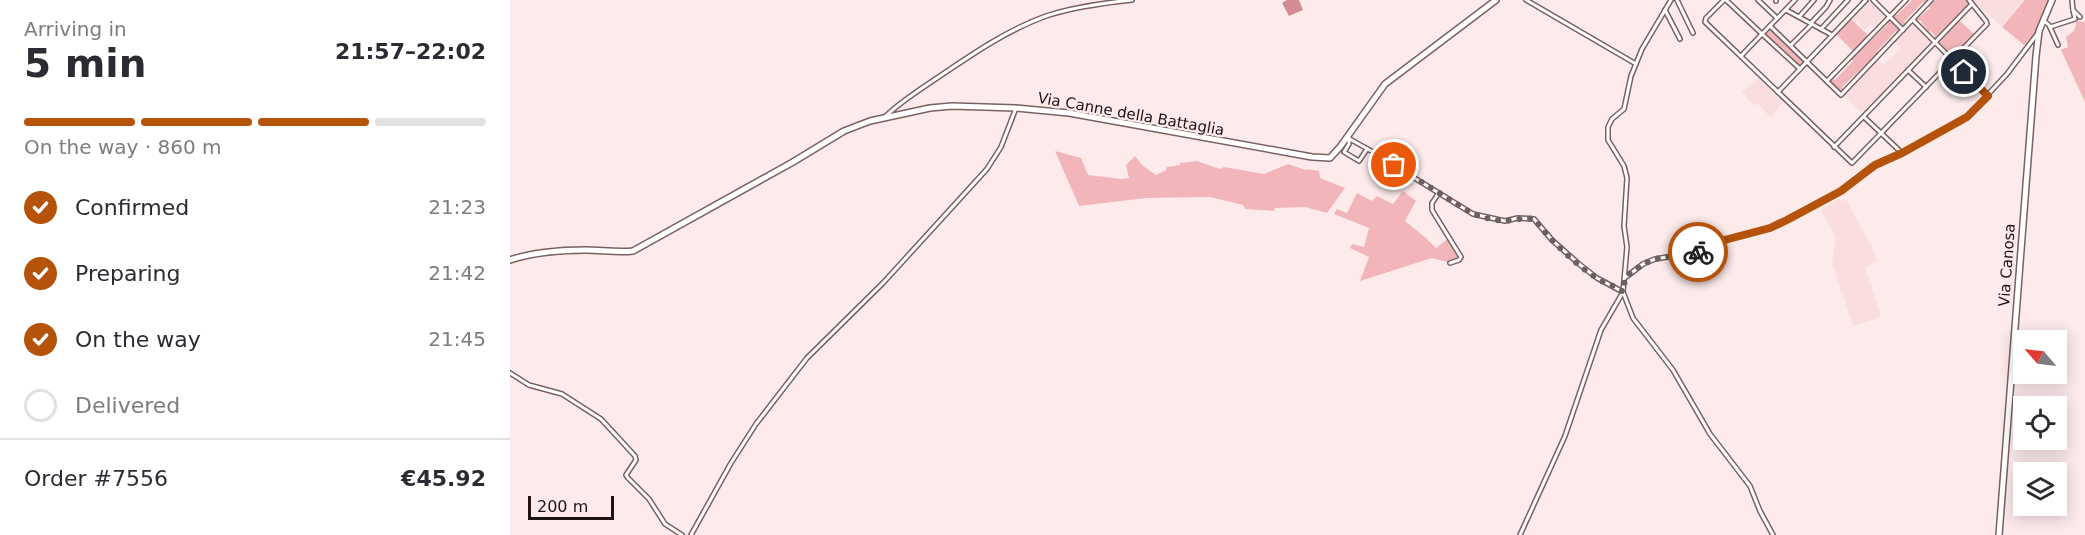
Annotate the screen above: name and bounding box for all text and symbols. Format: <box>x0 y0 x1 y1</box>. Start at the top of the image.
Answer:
text: Arriving in <box>24 17 127 41</box>
text: 21:57–22:02 <box>335 39 486 64</box>
text: 5 min <box>24 41 146 86</box>
pin <box>1938 46 1989 97</box>
icon: home <box>1947 55 1980 88</box>
street label: Via Canne della Battaglia <box>1036 89 1226 139</box>
text: On the way · 860 m <box>24 135 222 159</box>
pin <box>1368 139 1419 190</box>
icon: bag <box>1377 148 1410 181</box>
icon: check <box>24 191 57 224</box>
text: Confirmed <box>75 195 189 220</box>
text: 21:23 <box>428 195 486 219</box>
courier <box>1668 222 1728 282</box>
street label: Via Canosa <box>1995 223 2019 307</box>
icon: bike <box>1682 236 1715 269</box>
icon: check <box>24 257 57 290</box>
text: Preparing <box>75 261 181 286</box>
text: 21:42 <box>428 261 486 285</box>
icon: check <box>24 323 57 356</box>
text: On the way <box>75 327 201 352</box>
text: 21:45 <box>428 327 486 351</box>
north arrow <box>2013 330 2067 384</box>
map controls <box>2013 330 2067 516</box>
text: Delivered <box>75 393 180 418</box>
button: locate <box>2013 396 2067 450</box>
button: layers <box>2013 462 2067 516</box>
text: Order #7556 <box>24 466 168 491</box>
text: €45.92 <box>401 466 486 491</box>
scale bar <box>528 493 614 520</box>
text: 200 m <box>537 497 588 516</box>

